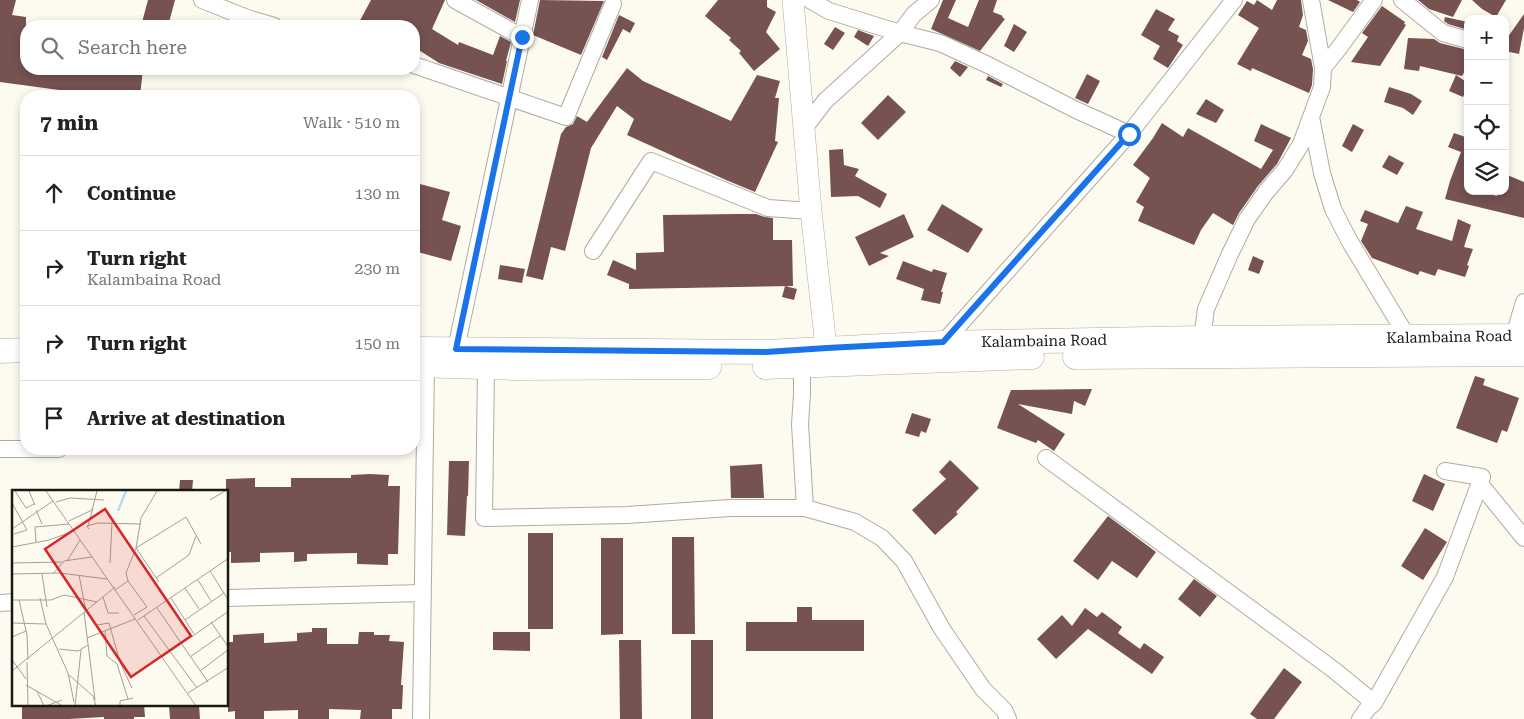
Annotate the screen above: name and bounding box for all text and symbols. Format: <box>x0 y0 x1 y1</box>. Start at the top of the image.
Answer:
map controls <box>1464 15 1509 195</box>
button: + <box>1464 15 1509 60</box>
search box <box>20 20 420 75</box>
route end <box>511 26 534 49</box>
icon: search <box>38 34 66 62</box>
text: Search here <box>78 36 187 59</box>
button: − <box>1464 60 1509 105</box>
button: locate <box>1464 105 1509 150</box>
text: 7 min <box>40 111 98 135</box>
text: Walk · 510 m <box>303 113 400 132</box>
route start <box>1118 123 1141 146</box>
button: layers <box>1464 150 1509 195</box>
icon: ahead <box>40 179 68 207</box>
text: Continue <box>87 182 176 205</box>
text: 130 m <box>354 184 400 203</box>
text: Turn right <box>87 247 187 270</box>
icon: right <box>40 254 68 282</box>
text: 230 m <box>354 259 400 278</box>
text: Kalambaina Road <box>87 270 221 289</box>
street label: Kalambaina Road <box>1386 327 1512 347</box>
icon: right <box>40 329 68 357</box>
street label: Kalambaina Road <box>981 331 1107 351</box>
text: Turn right <box>87 332 187 355</box>
text: 150 m <box>354 334 400 353</box>
icon: arrive <box>40 404 68 432</box>
text: Arrive at destination <box>87 407 285 430</box>
inset map <box>12 490 229 706</box>

